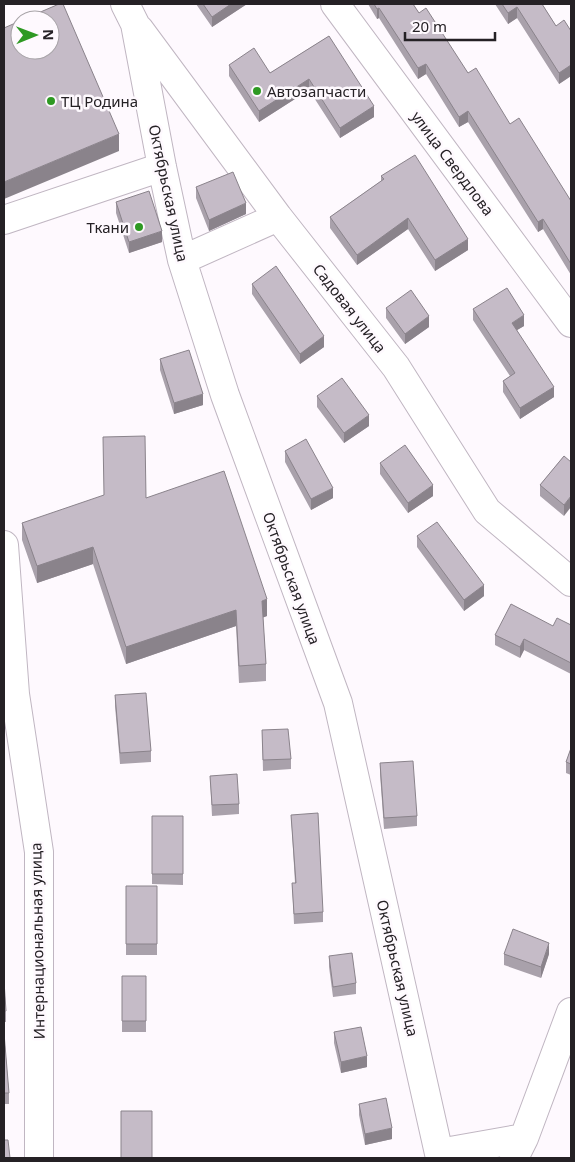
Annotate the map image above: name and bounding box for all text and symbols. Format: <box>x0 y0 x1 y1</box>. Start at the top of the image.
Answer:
north arrow <box>10 10 60 60</box>
scale bar <box>405 10 495 42</box>
text: 20 m <box>412 16 447 36</box>
text: N <box>39 29 58 41</box>
place label: Автозапчасти <box>267 81 366 101</box>
marker: Автозапчасти <box>251 85 263 97</box>
place label: ТЦ Родина <box>61 91 138 111</box>
marker: ТЦ Родина <box>45 95 57 107</box>
street label: улица Свердлова <box>407 107 499 219</box>
street label: Октябрьская улица <box>145 123 193 263</box>
place label: Ткани <box>87 217 129 237</box>
marker: Ткани <box>133 221 145 233</box>
street label: Садовая улица <box>309 259 391 357</box>
street label: Октябрьская улица <box>259 509 325 647</box>
street label: Интернациональная улица <box>25 842 49 1040</box>
street label: Октябрьская улица <box>373 898 423 1038</box>

